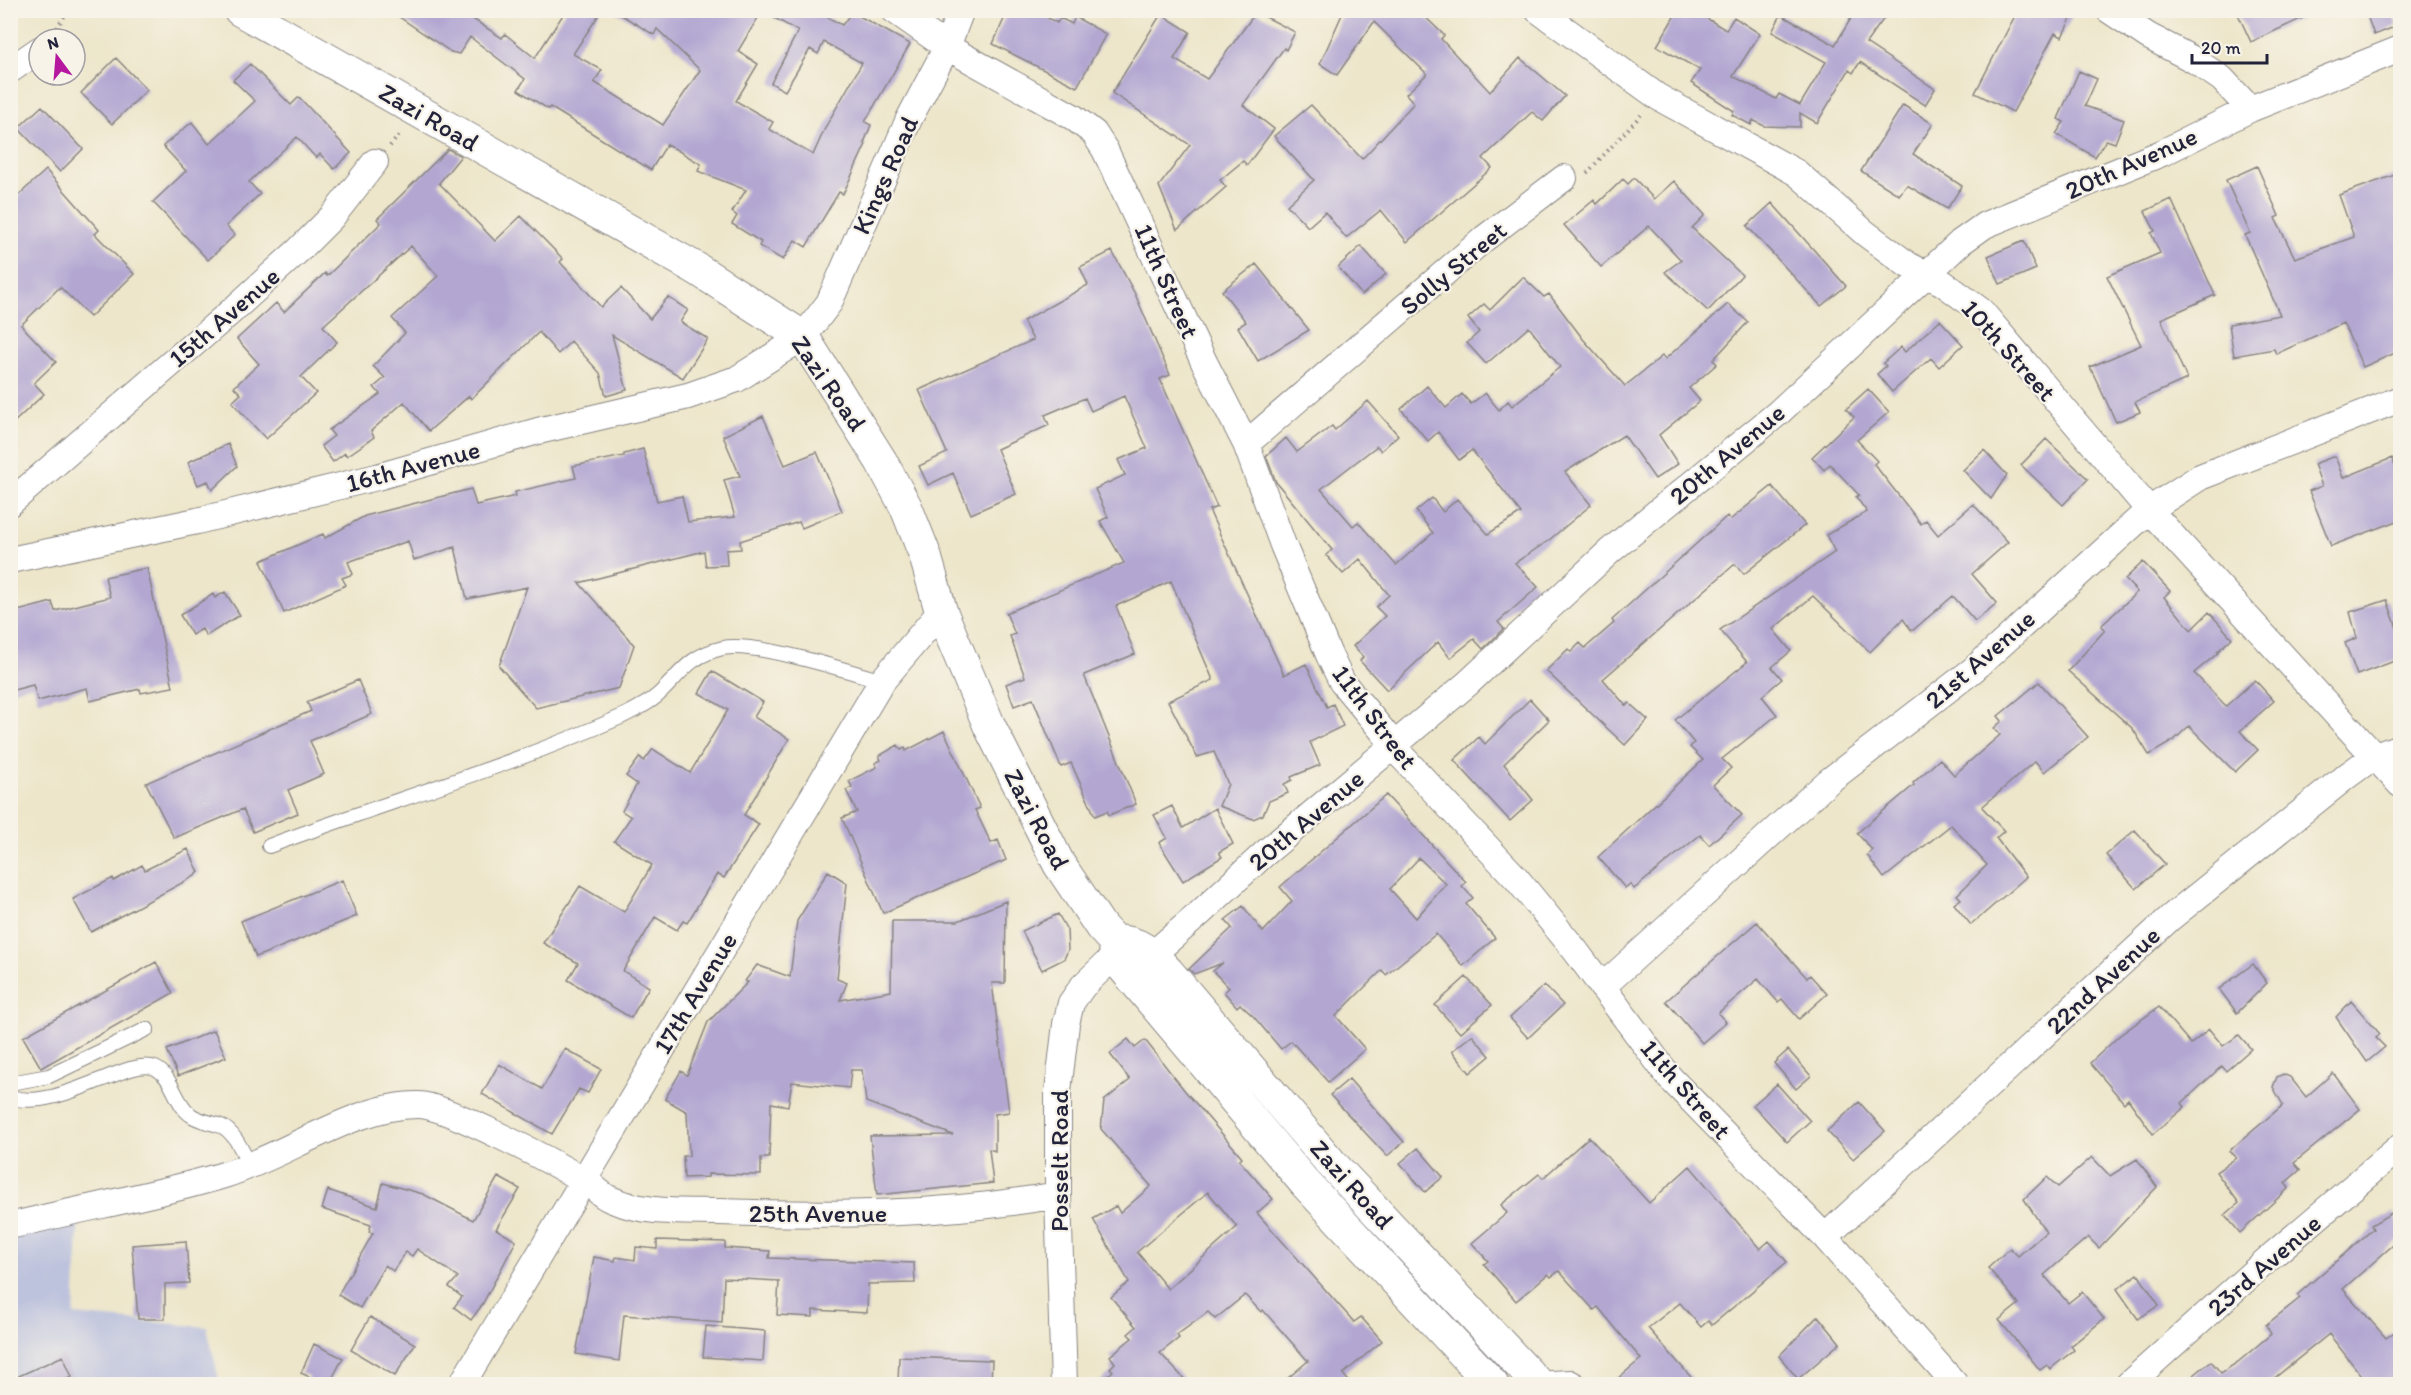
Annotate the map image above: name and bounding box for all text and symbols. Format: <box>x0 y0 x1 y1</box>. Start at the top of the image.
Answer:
north arrow <box>27 27 87 87</box>
scale bar <box>2192 27 2267 65</box>
text: N <box>45 32 61 54</box>
text: 20 m <box>2201 37 2241 59</box>
street label: Zazi Road <box>373 76 485 158</box>
street label: Kings Road <box>845 110 925 239</box>
street label: 20th Avenue <box>2060 120 2202 206</box>
street label: Solly Street <box>1393 214 1513 322</box>
street label: 11th Street <box>1128 219 1207 344</box>
street label: 15th Avenue <box>162 260 286 374</box>
street label: 10th Street <box>1955 292 2063 408</box>
street label: Zazi Road <box>784 329 874 437</box>
street label: 20th Avenue <box>1663 396 1791 512</box>
street label: 16th Avenue <box>343 433 483 499</box>
street label: 21st Avenue <box>1918 603 2042 715</box>
street label: 11th Street <box>1325 659 1425 776</box>
street label: 20th Avenue <box>1242 762 1370 878</box>
street label: Zazi Road <box>997 763 1077 875</box>
street label: 22nd Avenue <box>2039 919 2167 1041</box>
street label: 17th Avenue <box>646 926 744 1060</box>
street label: 11th Street <box>1634 1032 1738 1146</box>
street label: Posselt Road <box>1043 1090 1075 1232</box>
street label: Zazi Road <box>1303 1133 1401 1236</box>
street label: 25th Avenue <box>749 1197 887 1229</box>
street label: 23rd Avenue <box>2201 1207 2327 1323</box>

